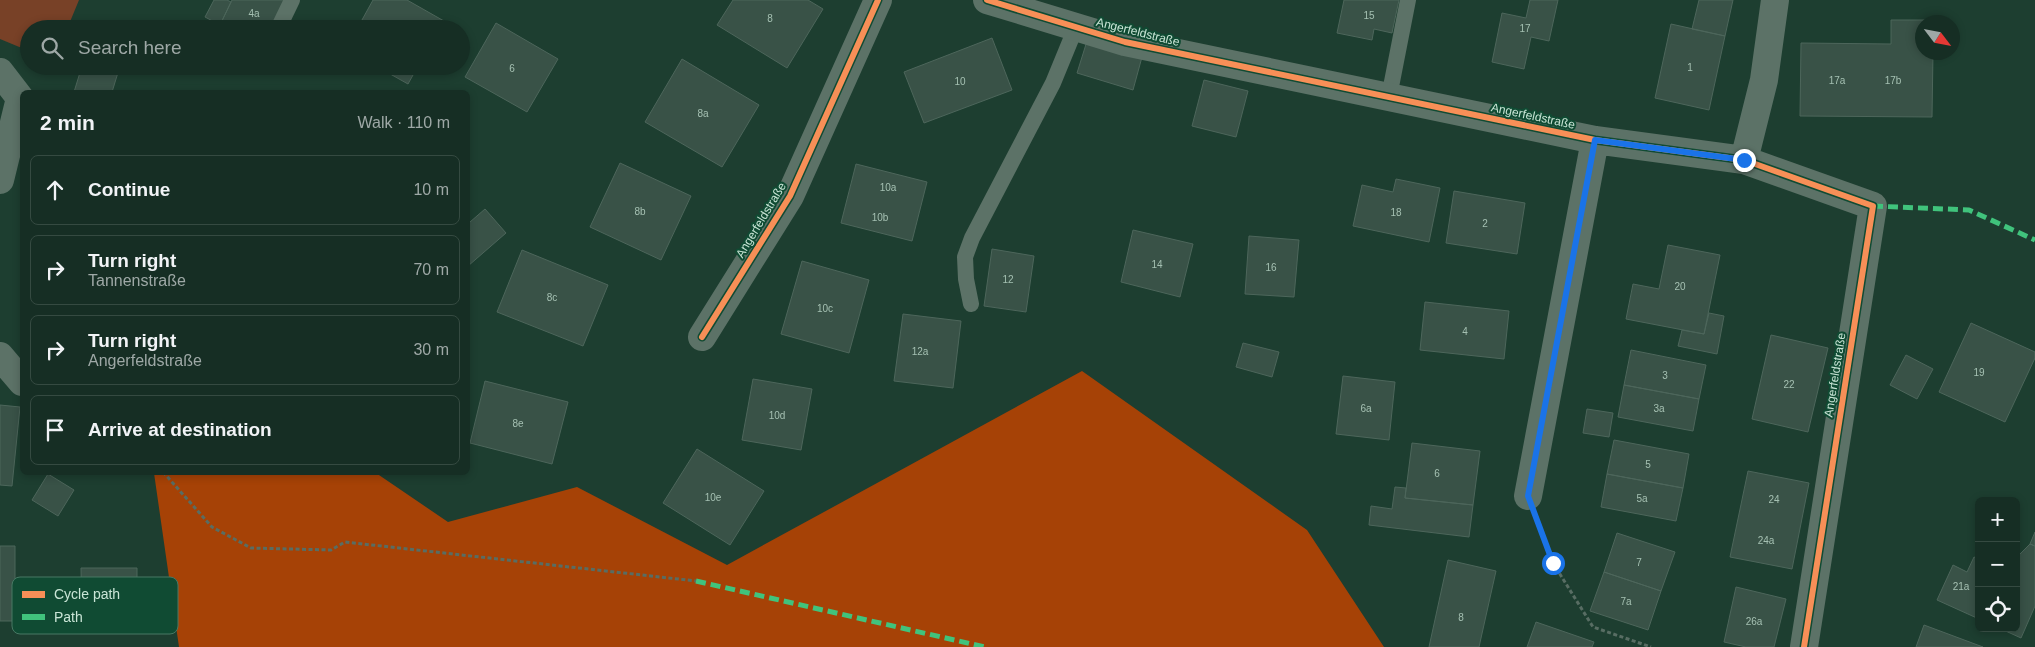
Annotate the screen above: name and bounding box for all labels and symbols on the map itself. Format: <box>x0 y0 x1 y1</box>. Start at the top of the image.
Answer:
house number: 4a <box>248 8 260 19</box>
house number: 15 <box>1363 10 1375 21</box>
house number: 8 <box>767 13 773 24</box>
street label: Angerfeldstraße <box>1095 15 1181 49</box>
north arrow <box>1915 15 1960 60</box>
house number: 17 <box>1519 23 1531 34</box>
house number: 1 <box>1687 62 1693 73</box>
house number: 6 <box>509 63 515 74</box>
house number: 17a <box>1829 75 1846 86</box>
house number: 17b <box>1885 75 1902 86</box>
house number: 10 <box>954 76 966 87</box>
street label: Angerfeldstraße <box>1490 100 1577 132</box>
house number: 8a <box>697 108 709 119</box>
route end <box>1733 149 1756 172</box>
street label: Angerfeldstraße <box>733 180 789 260</box>
house number: 10a <box>880 182 897 193</box>
house number: 8b <box>634 206 646 217</box>
house number: 18 <box>1390 207 1402 218</box>
house number: 10b <box>872 212 889 223</box>
house number: 2 <box>1482 218 1488 229</box>
house number: 14 <box>1151 259 1163 270</box>
house number: 16 <box>1265 262 1277 273</box>
house number: 12 <box>1002 274 1014 285</box>
house number: 20 <box>1674 281 1686 292</box>
house number: 8c <box>547 292 557 303</box>
house number: 10c <box>817 303 833 314</box>
house number: 4 <box>1462 326 1468 337</box>
street label: Angerfeldstraße <box>1821 331 1849 418</box>
house number: 12a <box>912 346 929 357</box>
house number: 19 <box>1973 367 1985 378</box>
house number: 3 <box>1662 370 1668 381</box>
house number: 22 <box>1783 379 1795 390</box>
house number: 6a <box>1360 403 1372 414</box>
house number: 3a <box>1653 403 1665 414</box>
house number: 10d <box>769 410 785 421</box>
house number: 8e <box>512 418 524 429</box>
house number: 5 <box>1645 459 1651 470</box>
house number: 6 <box>1434 468 1440 479</box>
house number: 10e <box>705 492 722 503</box>
house number: 5a <box>1636 493 1648 504</box>
house number: 24 <box>1768 494 1780 505</box>
house number: 24a <box>1758 535 1775 546</box>
route start <box>1542 552 1565 575</box>
house number: 7 <box>1636 557 1642 568</box>
legend <box>12 577 178 634</box>
house number: 21a <box>1953 581 1970 592</box>
text: Cycle path <box>54 586 120 602</box>
house number: 7a <box>1620 596 1632 607</box>
text: Path <box>54 609 83 625</box>
house number: 8 <box>1458 612 1464 623</box>
house number: 26a <box>1746 616 1763 627</box>

